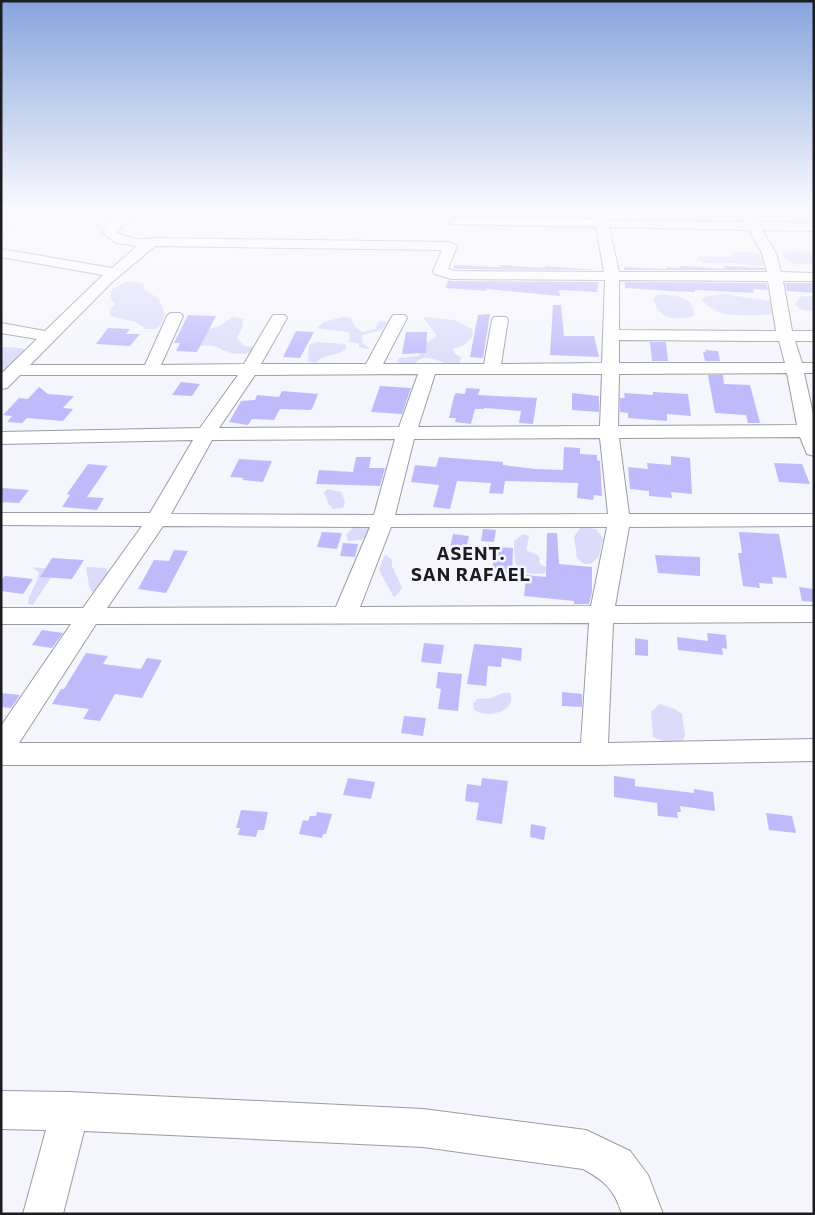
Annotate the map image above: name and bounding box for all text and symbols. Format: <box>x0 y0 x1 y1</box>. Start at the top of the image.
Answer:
district label: ASENT. SAN RAFAEL <box>411 542 531 585</box>

